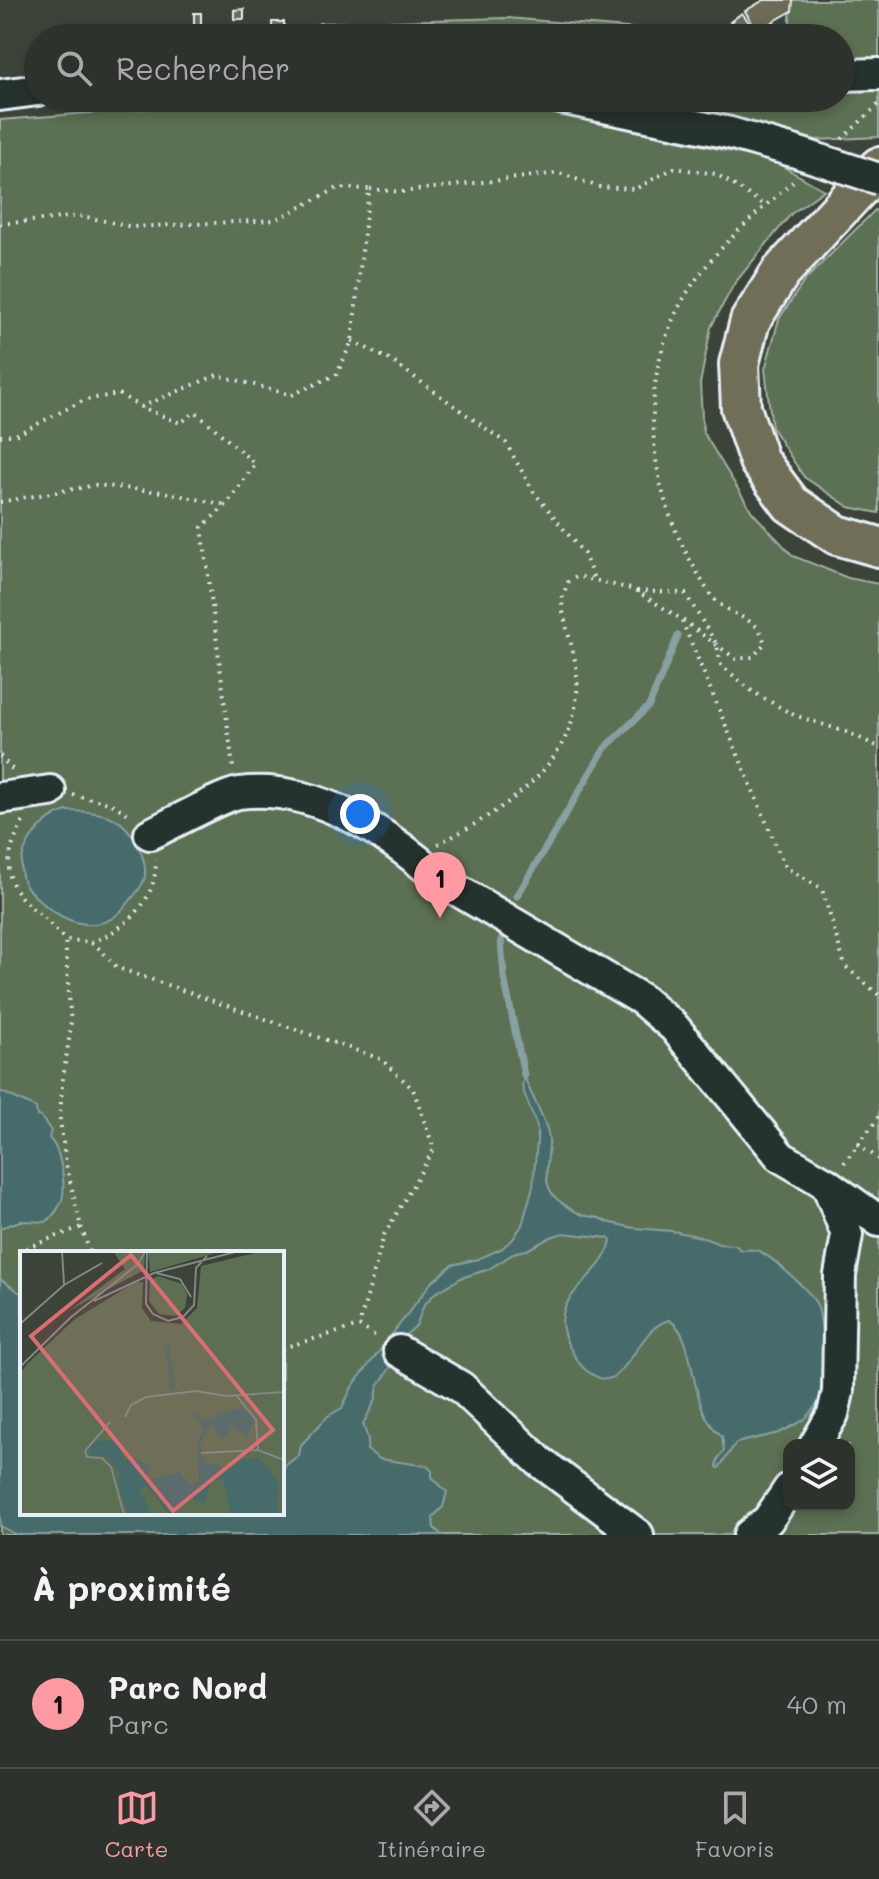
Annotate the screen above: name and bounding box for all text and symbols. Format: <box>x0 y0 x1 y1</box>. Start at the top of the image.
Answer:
search box <box>24 24 855 112</box>
icon: search <box>52 46 96 90</box>
text: Rechercher <box>116 48 290 88</box>
your location <box>340 794 380 834</box>
pin: 1 <box>414 852 466 918</box>
inset map <box>20 1251 284 1515</box>
map controls <box>783 1439 855 1511</box>
button: layers <box>783 1439 855 1511</box>
text: À proximité <box>32 1565 231 1610</box>
text: Parc Nord <box>108 1667 267 1707</box>
text: 1 <box>52 1687 64 1721</box>
text: 40 m <box>787 1687 847 1721</box>
text: Parc <box>108 1707 168 1741</box>
tab: Carte <box>105 1786 168 1863</box>
tab: Itinéraire <box>378 1786 486 1863</box>
tab: Favoris <box>695 1786 774 1863</box>

